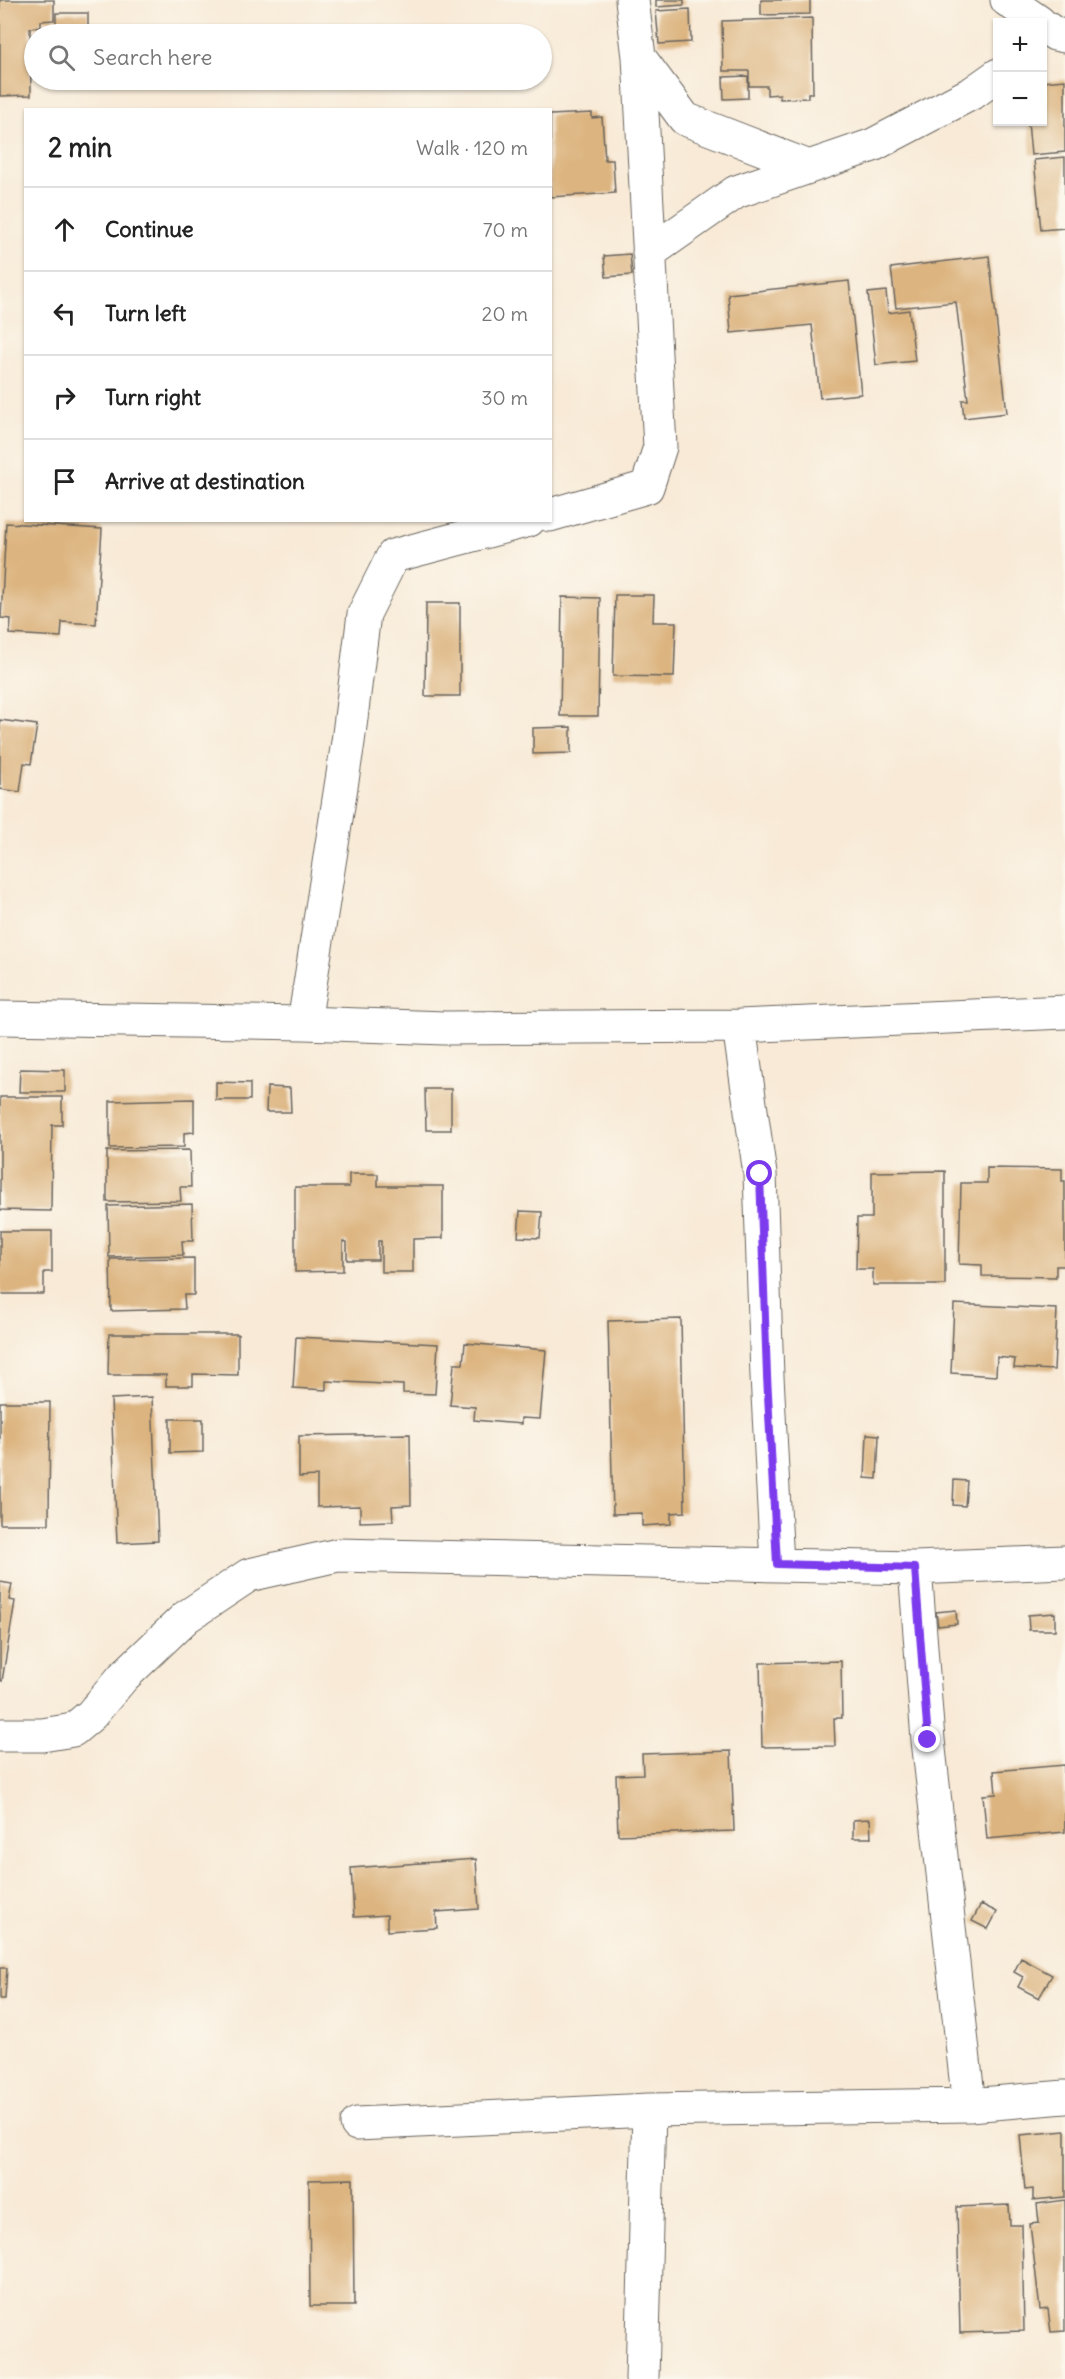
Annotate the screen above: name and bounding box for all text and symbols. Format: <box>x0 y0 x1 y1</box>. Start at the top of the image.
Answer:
map controls <box>993 18 1047 126</box>
button: + <box>993 18 1047 72</box>
search box <box>24 24 552 90</box>
icon: search <box>45 41 78 74</box>
text: Search here <box>93 43 212 71</box>
button: − <box>993 72 1047 126</box>
text: 2 min <box>48 131 112 164</box>
text: Walk · 120 m <box>416 135 528 160</box>
icon: ahead <box>48 213 81 246</box>
text: Continue <box>105 215 194 243</box>
text: 70 m <box>483 217 528 242</box>
icon: left <box>48 297 81 330</box>
text: Turn left <box>105 299 186 327</box>
text: 20 m <box>482 301 528 326</box>
icon: right <box>48 381 81 414</box>
text: Turn right <box>105 383 201 411</box>
text: 30 m <box>481 385 528 410</box>
icon: arrive <box>48 465 81 498</box>
text: Arrive at destination <box>105 467 305 495</box>
route start <box>746 1160 772 1186</box>
route end <box>914 1726 940 1752</box>

